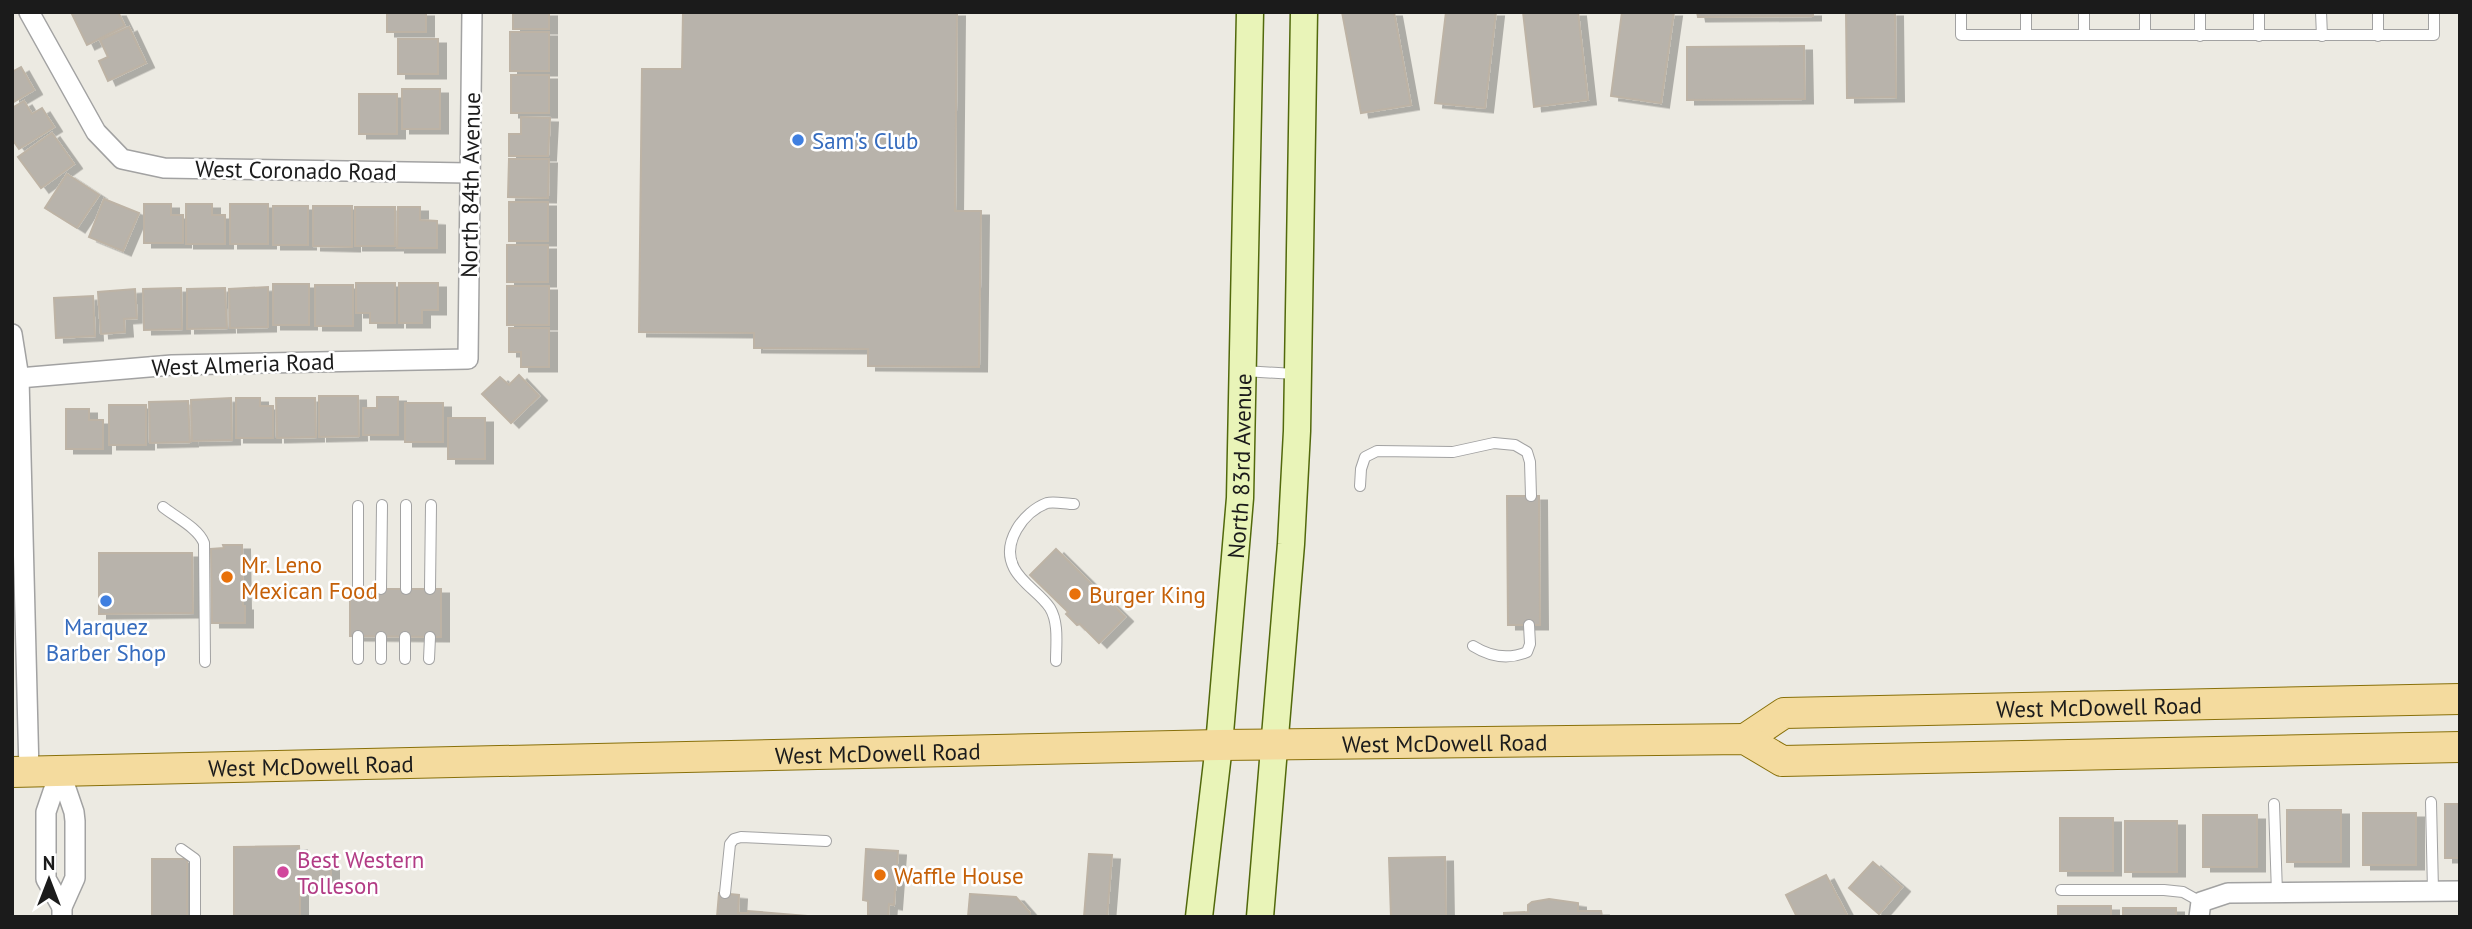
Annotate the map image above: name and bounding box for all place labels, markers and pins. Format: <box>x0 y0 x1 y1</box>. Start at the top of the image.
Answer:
place label: Sam's Club <box>812 126 918 155</box>
marker: Sam's Club <box>790 132 806 148</box>
place label: Mr. Leno Mexican Food <box>241 550 378 605</box>
marker: Mr. Leno Mexican Food <box>219 569 235 585</box>
place label: Burger King <box>1089 580 1206 609</box>
marker: Burger King <box>1067 586 1083 602</box>
marker: Marquez Barber Shop <box>98 593 114 609</box>
place label: Marquez Barber Shop <box>46 612 166 667</box>
place label: Best Western Tolleson <box>297 845 424 900</box>
place label: Waffle House <box>894 861 1024 890</box>
marker: Best Western Tolleson <box>275 864 291 880</box>
marker: Waffle House <box>872 867 888 883</box>

